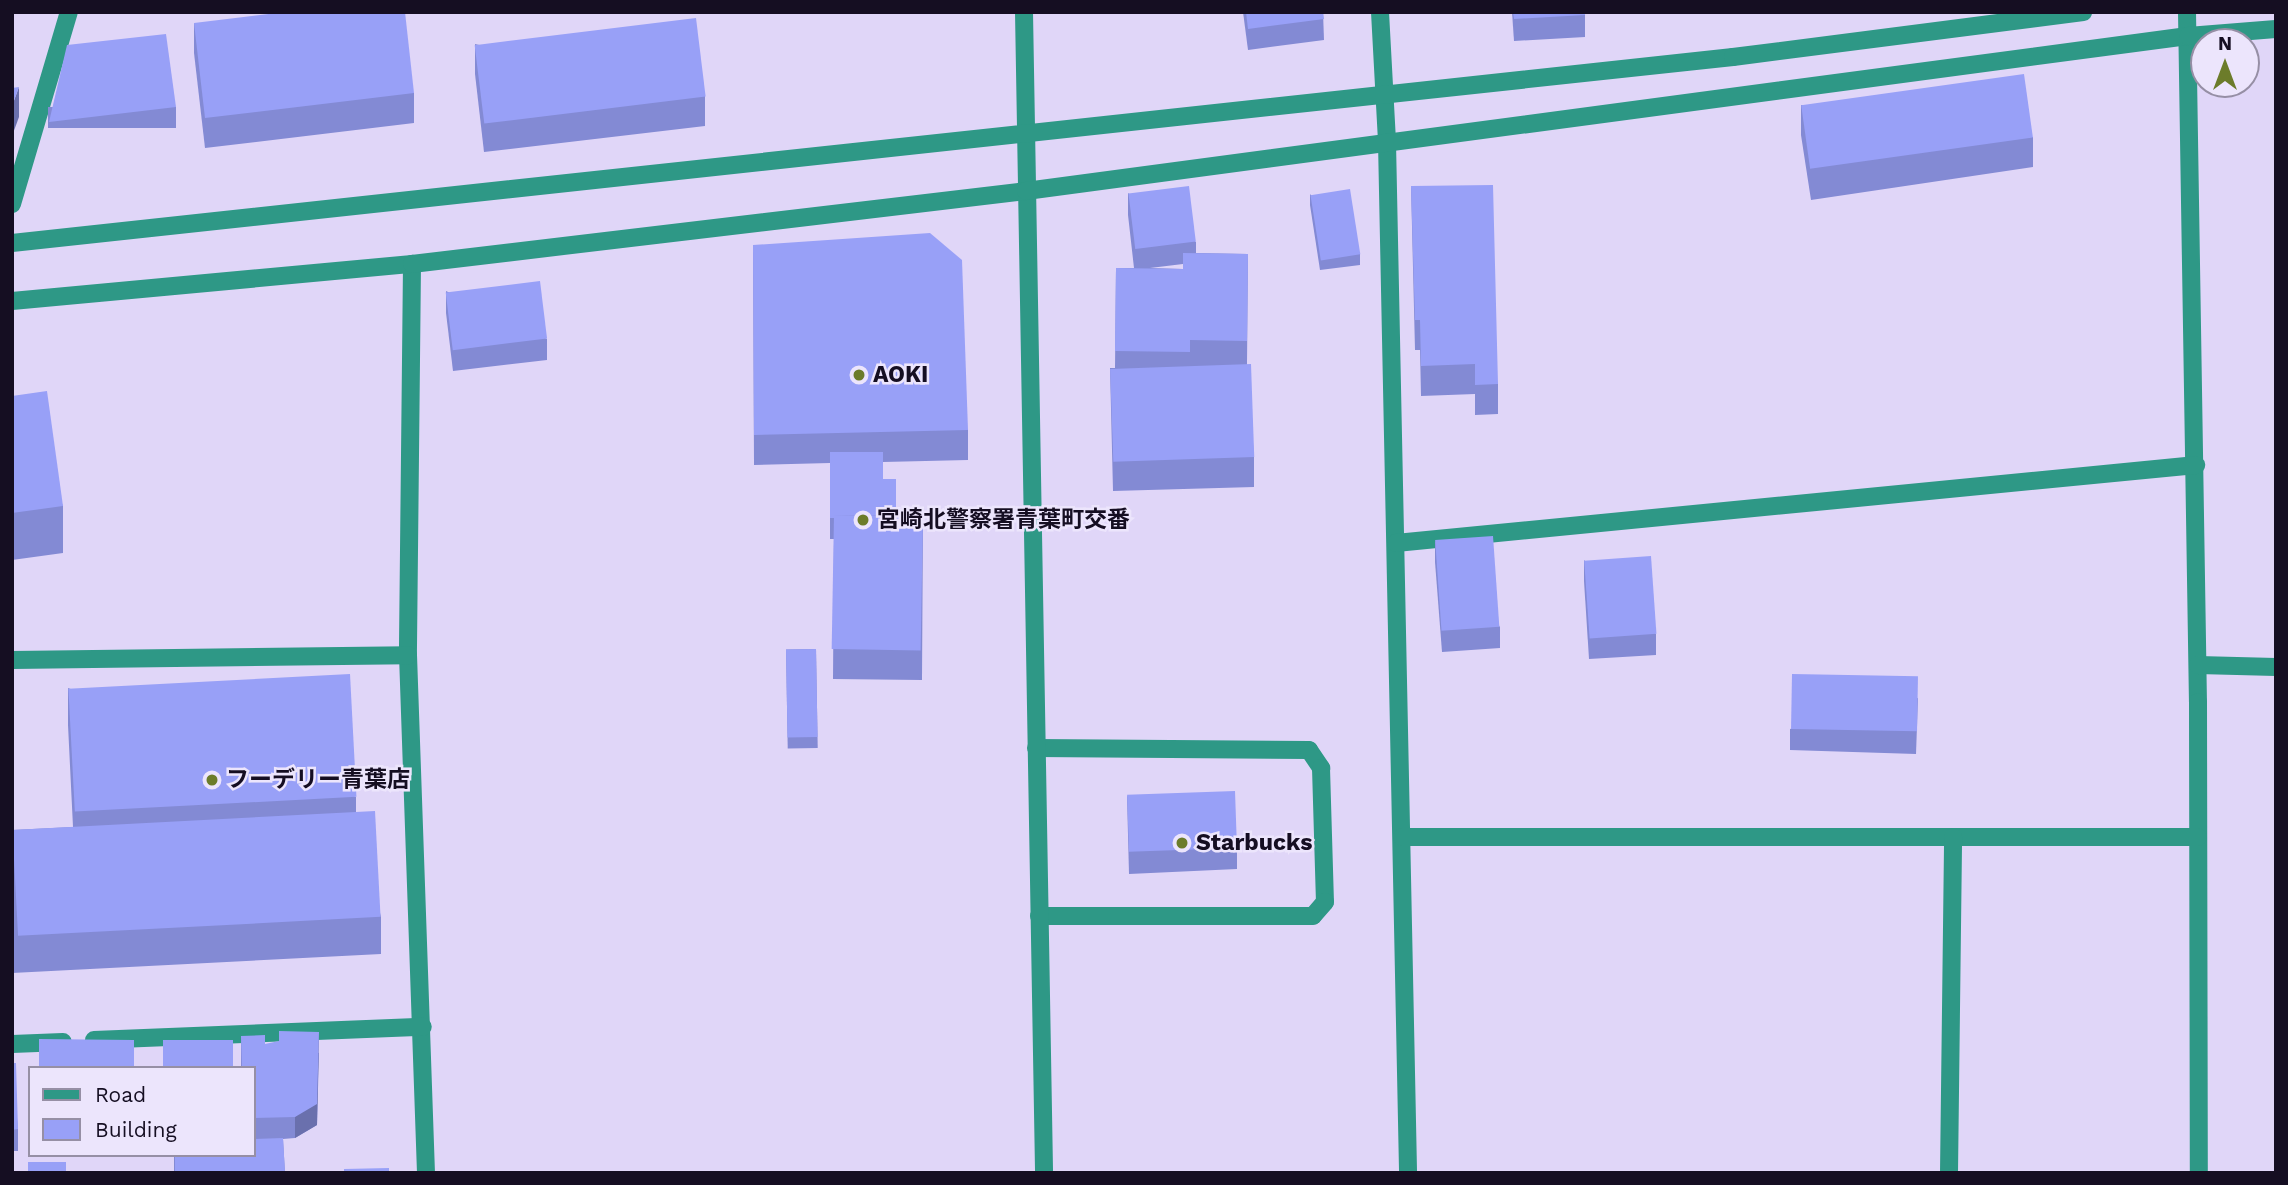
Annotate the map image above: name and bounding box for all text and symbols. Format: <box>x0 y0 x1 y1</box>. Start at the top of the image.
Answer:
north arrow <box>2190 28 2260 98</box>
text: N <box>2218 32 2232 55</box>
place label: AOKI <box>873 361 928 389</box>
marker: AOKI <box>851 367 867 383</box>
place label: 宮崎北警察署青葉町交番 <box>877 506 1130 534</box>
marker: 宮崎北警察署青葉町交番 <box>855 512 871 528</box>
place label: フーデリー青葉店 <box>226 766 410 794</box>
marker: フーデリー青葉店 <box>204 772 220 788</box>
place label: Starbucks <box>1196 829 1312 857</box>
marker: Starbucks <box>1174 835 1190 851</box>
legend <box>28 1066 256 1157</box>
text: Road <box>95 1082 146 1107</box>
text: Building <box>95 1117 177 1142</box>

